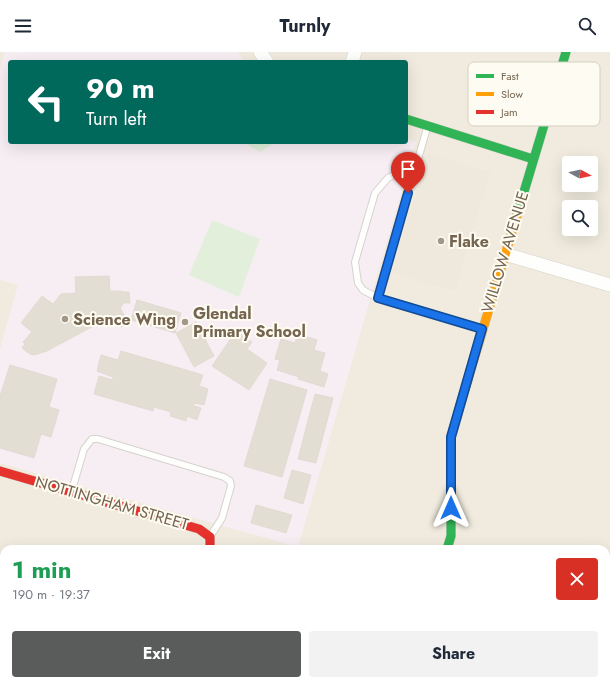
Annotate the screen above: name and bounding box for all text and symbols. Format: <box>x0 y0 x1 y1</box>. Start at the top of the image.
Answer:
text: Turnly <box>280 13 331 39</box>
icon: menu <box>12 15 34 37</box>
icon: search <box>576 15 598 37</box>
legend <box>468 62 600 126</box>
text: 90 m <box>86 68 155 109</box>
text: Fast <box>501 68 519 84</box>
icon: left <box>20 76 72 128</box>
text: Slow <box>501 86 523 102</box>
text: Jam <box>499 104 518 120</box>
text: Turn left <box>86 106 146 132</box>
pin <box>391 152 425 193</box>
north arrow <box>562 156 598 192</box>
map controls <box>562 156 598 236</box>
icon: arrive <box>397 158 419 180</box>
street label: WILLOW AVENUE <box>476 188 534 316</box>
button: search <box>562 200 598 236</box>
place label: Flake <box>449 230 489 253</box>
marker: Flake <box>436 236 446 246</box>
place label: Glendal Primary School <box>193 302 306 343</box>
place label: Science Wing <box>73 308 176 331</box>
marker: Science Wing <box>60 314 70 324</box>
marker: Glendal Primary School <box>180 317 190 327</box>
street label: NOTTINGHAM STREET <box>33 470 192 536</box>
position arrow <box>430 487 472 529</box>
text: 1 min <box>12 552 72 587</box>
button: close <box>556 558 598 600</box>
text: 190 m · 19:37 <box>12 585 90 604</box>
button: Exit <box>12 631 301 677</box>
button: Share <box>309 631 598 677</box>

